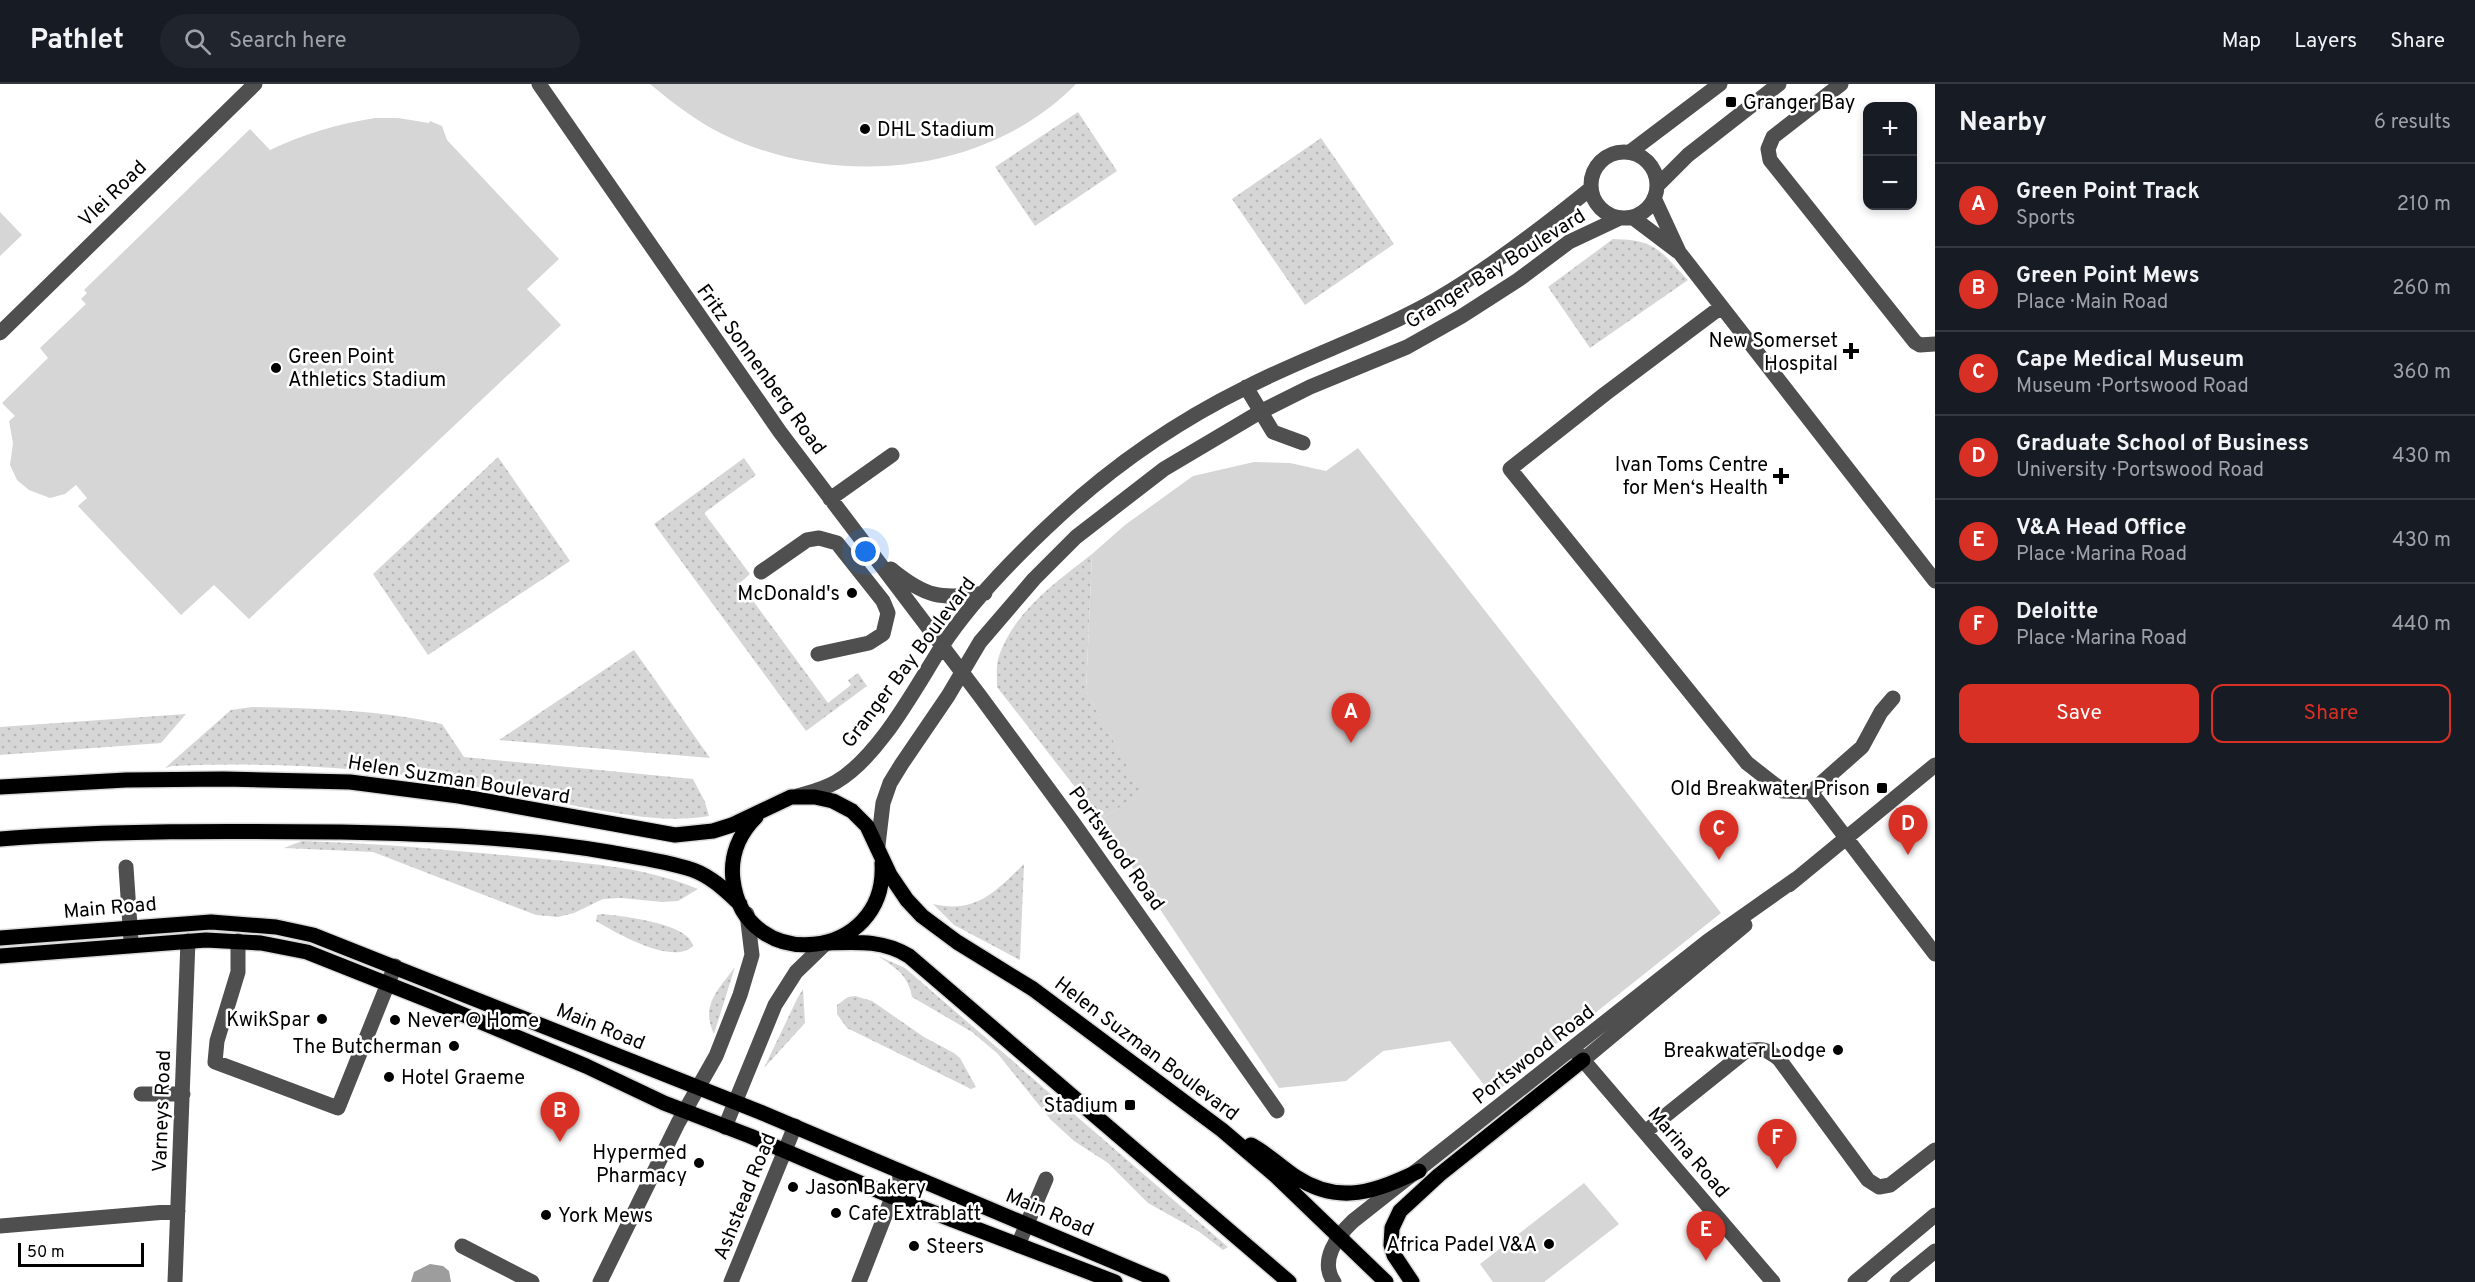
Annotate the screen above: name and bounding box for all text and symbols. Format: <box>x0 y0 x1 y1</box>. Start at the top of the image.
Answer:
search box <box>160 14 580 68</box>
text: Pathlet <box>30 23 124 59</box>
icon: search <box>181 25 214 58</box>
text: Search here <box>229 28 347 55</box>
text: Map <box>2222 28 2261 55</box>
text: Layers <box>2294 28 2357 55</box>
text: Share <box>2390 28 2445 55</box>
place label: Granger Bay <box>1743 91 1855 117</box>
marker: Granger Bay <box>1724 95 1738 109</box>
map controls <box>1863 102 1917 210</box>
button: + <box>1863 102 1917 156</box>
text: Nearby <box>1959 107 2047 140</box>
text: 6 results <box>2374 110 2451 136</box>
place label: DHL Stadium <box>877 118 995 144</box>
marker: DHL Stadium <box>858 122 872 136</box>
street label: Vlei Road <box>74 156 153 233</box>
button: − <box>1863 156 1917 210</box>
text: Green Point Track <box>2016 179 2200 206</box>
text: A <box>1971 192 1986 218</box>
text: 210 m <box>2397 192 2451 218</box>
street label: Granger Bay Boulevard <box>1401 204 1591 336</box>
text: Sports <box>2016 206 2076 232</box>
text: Green Point Mews <box>2016 263 2199 290</box>
text: B <box>1972 276 1985 302</box>
text: 260 m <box>2392 276 2451 302</box>
street label: Fritz Sonnenberg Road <box>690 280 831 461</box>
text: Place · Main Road <box>2016 290 2168 316</box>
place label: New Somerset Hospital <box>1708 329 1838 378</box>
marker: New Somerset Hospital <box>1842 342 1860 360</box>
place label: Green Point Athletics Stadium <box>288 345 446 394</box>
text: Cape Medical Museum <box>2016 347 2244 374</box>
text: C <box>1972 360 1985 386</box>
text: 360 m <box>2393 360 2451 386</box>
marker: Green Point Athletics Stadium <box>269 361 283 375</box>
text: Museum · Portswood Road <box>2016 374 2249 400</box>
text: Graduate School of Business <box>2016 431 2309 458</box>
text: D <box>1971 444 1986 470</box>
text: 430 m <box>2392 444 2451 470</box>
place label: Ivan Toms Centre for Men‘s Health <box>1615 453 1768 502</box>
text: University · Portswood Road <box>2016 458 2264 484</box>
marker: Ivan Toms Centre for Men‘s Health <box>1772 467 1790 485</box>
text: V&A Head Office <box>2016 515 2186 542</box>
text: E <box>1972 528 1985 554</box>
text: 430 m <box>2392 528 2451 554</box>
your location <box>851 537 880 566</box>
text: Place · Marina Road <box>2016 542 2187 568</box>
street label: Granger Bay Boulevard <box>837 572 982 754</box>
place label: McDonald's <box>737 582 840 608</box>
marker: McDonald's <box>845 586 859 600</box>
text: Deloitte <box>2016 599 2098 626</box>
text: F <box>1973 612 1984 638</box>
text: 440 m <box>2392 612 2451 638</box>
text: Place · Marina Road <box>2016 626 2187 652</box>
button: Save <box>1959 684 2199 743</box>
button: Share <box>2211 684 2451 743</box>
pin: A <box>1332 694 1370 743</box>
street label: Helen Suzman Boulevard <box>346 751 572 811</box>
place label: Old Breakwater Prison <box>1670 777 1870 803</box>
marker: Old Breakwater Prison <box>1875 781 1889 795</box>
street label: Portswood Road <box>1061 782 1169 917</box>
pin: D <box>1888 806 1928 855</box>
pin: C <box>1700 810 1738 860</box>
street label: Main Road <box>63 892 158 926</box>
street label: Helen Suzman Boulevard <box>1048 972 1243 1128</box>
street label: Main Road <box>552 998 648 1057</box>
street label: Portswood Road <box>1468 1000 1600 1111</box>
place label: KwikSpar <box>226 1008 310 1034</box>
place label: Never @ Home <box>407 1009 539 1035</box>
marker: KwikSpar <box>315 1012 329 1026</box>
marker: Never @ Home <box>388 1013 402 1027</box>
place label: The Butcherman <box>292 1035 442 1061</box>
marker: The Butcherman <box>447 1039 461 1053</box>
place label: Breakwater Lodge <box>1663 1039 1826 1065</box>
marker: Breakwater Lodge <box>1831 1043 1845 1057</box>
street label: Varneys Road <box>148 1049 178 1173</box>
place label: Hotel Graeme <box>401 1066 525 1092</box>
marker: Hotel Graeme <box>382 1070 396 1084</box>
pin: B <box>540 1092 580 1142</box>
place label: Stadium <box>1043 1094 1118 1120</box>
marker: Stadium <box>1123 1098 1137 1112</box>
street label: Marina Road <box>1641 1103 1734 1204</box>
pin: F <box>1758 1120 1796 1169</box>
street label: Ashstead Road <box>709 1130 783 1264</box>
place label: Hypermed Pharmacy <box>592 1141 687 1190</box>
marker: Hypermed Pharmacy <box>692 1156 706 1170</box>
place label: Jason Bakery <box>805 1176 926 1202</box>
marker: Jason Bakery <box>786 1180 800 1194</box>
street label: Main Road <box>1001 1184 1097 1244</box>
place label: Cafe Extrablatt <box>848 1202 981 1228</box>
place label: York Mews <box>558 1204 653 1230</box>
marker: Cafe Extrablatt <box>829 1206 843 1220</box>
marker: York Mews <box>539 1208 553 1222</box>
pin: E <box>1686 1212 1726 1261</box>
place label: Africa Padel V&A <box>1386 1233 1537 1259</box>
place label: Steers <box>926 1235 984 1261</box>
marker: Africa Padel V&A <box>1542 1237 1556 1251</box>
marker: Steers <box>907 1239 921 1253</box>
scale bar <box>18 1240 144 1268</box>
text: 50 m <box>27 1243 65 1263</box>

